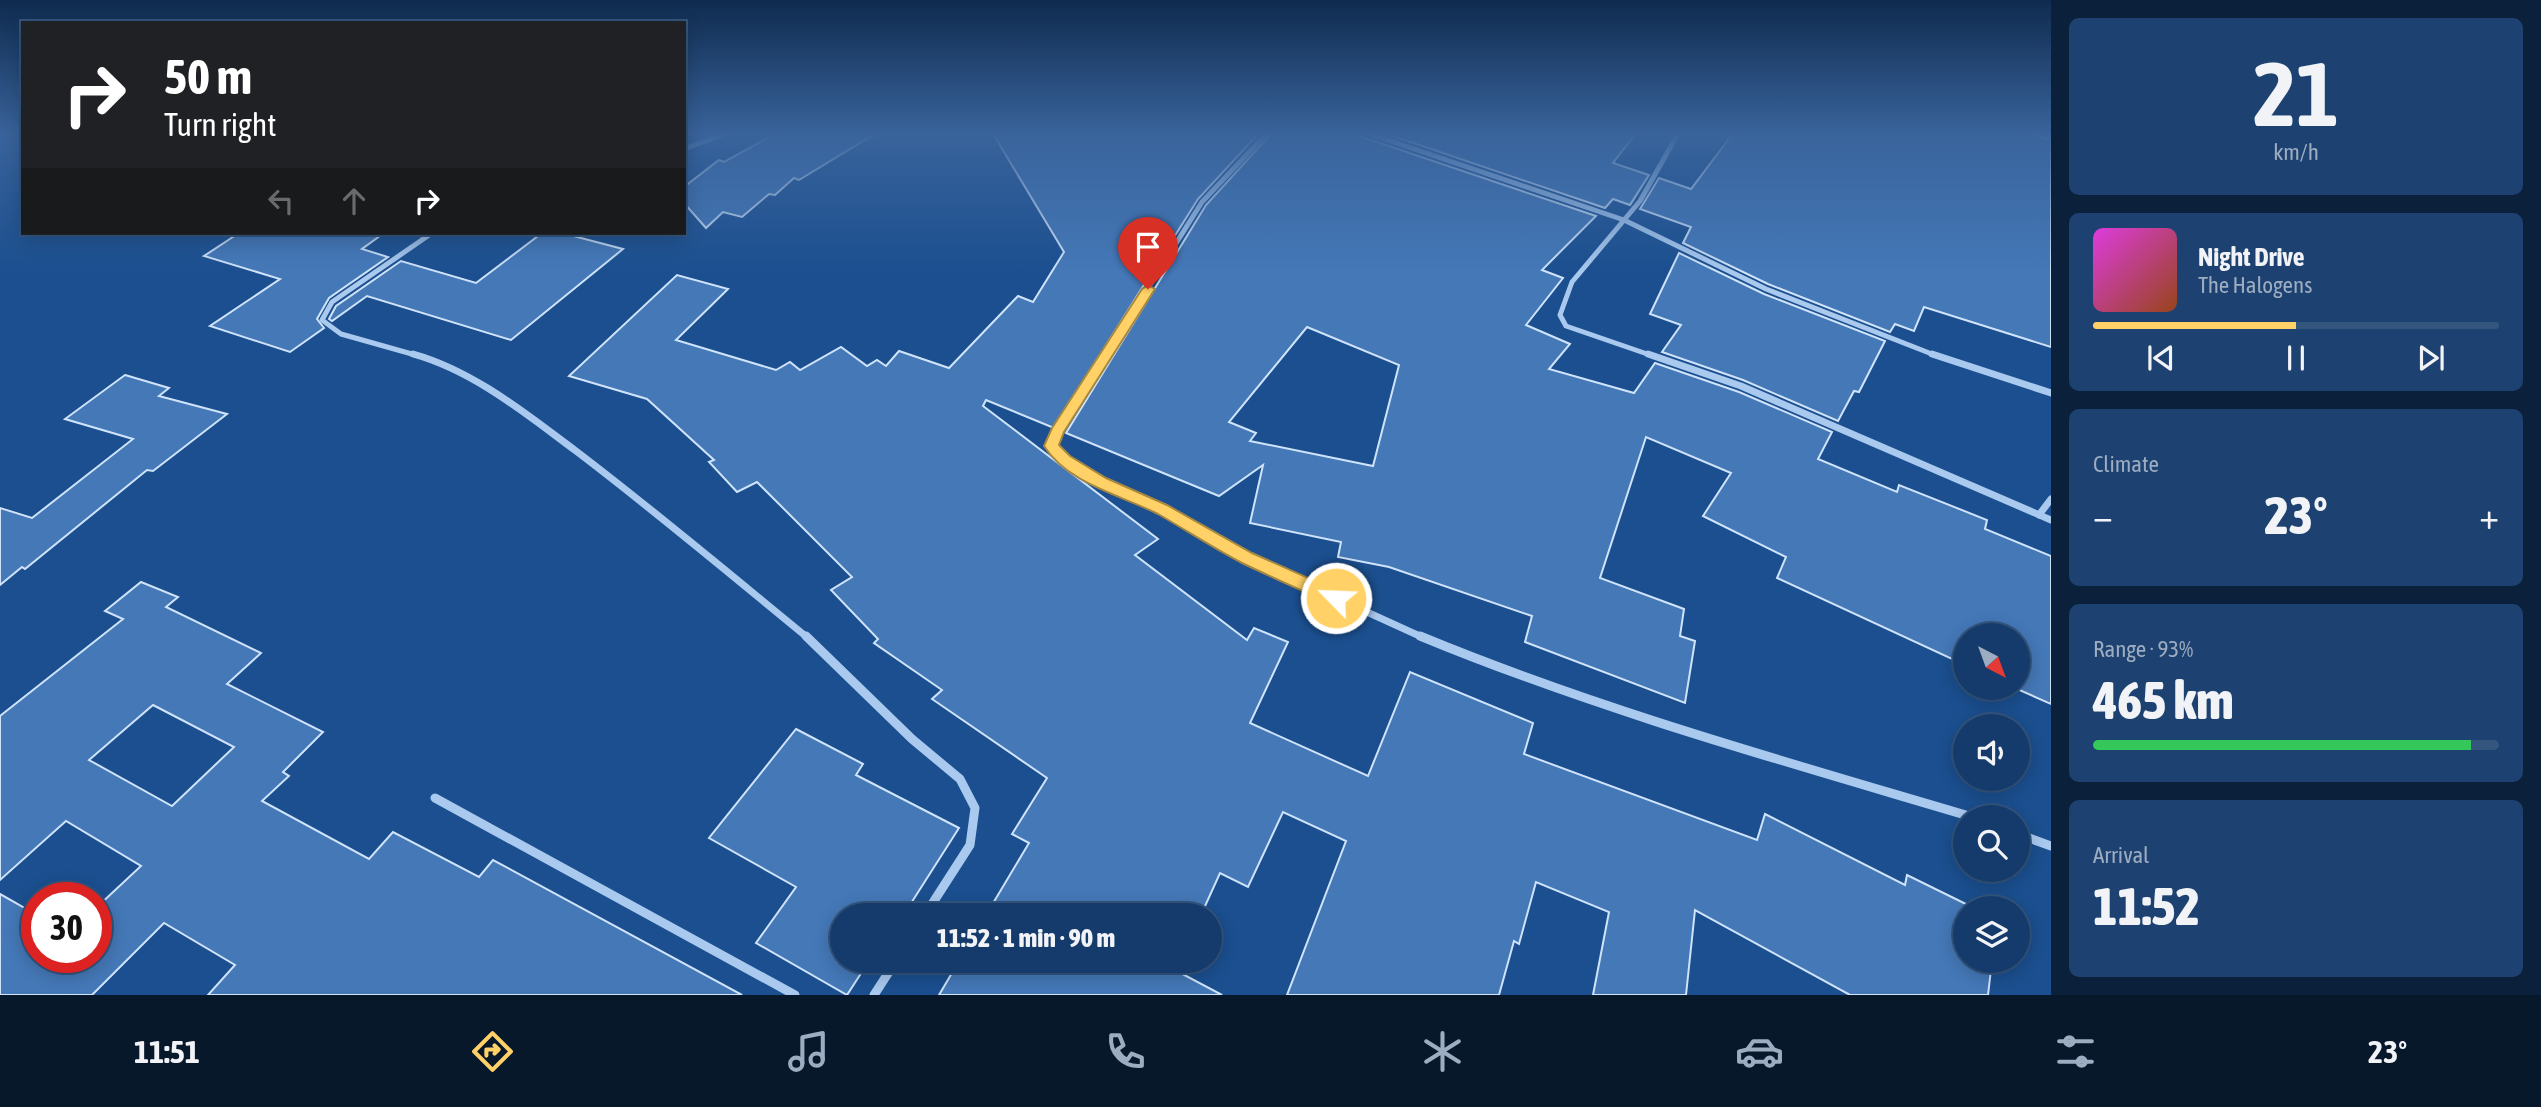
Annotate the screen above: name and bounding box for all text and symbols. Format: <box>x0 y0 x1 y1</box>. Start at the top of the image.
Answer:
text: 21 <box>2253 41 2339 145</box>
text: 50 m <box>164 48 252 104</box>
icon: right <box>49 49 140 140</box>
text: Turn right <box>164 106 277 143</box>
text: km/h <box>2273 139 2319 165</box>
icon: left <box>262 182 300 220</box>
icon: ahead <box>335 182 373 220</box>
icon: right <box>408 182 446 220</box>
pin <box>1118 217 1178 289</box>
icon: arrive <box>1129 228 1167 266</box>
text: Night Drive <box>2198 242 2305 272</box>
text: The Halogens <box>2198 272 2312 298</box>
icon: previous <box>2142 339 2180 377</box>
icon: pause <box>2277 339 2315 377</box>
icon: next <box>2412 339 2450 377</box>
text: Climate <box>2093 451 2159 477</box>
text: 23° <box>2264 485 2328 545</box>
text: − <box>2093 494 2113 537</box>
text: + <box>2479 494 2499 537</box>
position arrow <box>1299 561 1373 635</box>
north arrow <box>1953 623 2030 700</box>
map controls <box>1953 623 2030 973</box>
text: Range · 93% <box>2093 636 2193 662</box>
text: 465 km <box>2093 670 2234 730</box>
button: sound <box>1953 714 2030 791</box>
button: search <box>1953 805 2030 882</box>
text: Arrival <box>2093 842 2149 868</box>
text: 11:52 <box>2093 876 2200 936</box>
speed limit sign: 30 <box>21 882 112 973</box>
button: layers <box>1953 896 2030 973</box>
text: 11:52 · 1 min · 90 m <box>937 923 1115 953</box>
icon: directions <box>468 1027 517 1076</box>
icon: music <box>784 1027 833 1076</box>
icon: phone <box>1101 1027 1150 1076</box>
icon: climate <box>1418 1027 1467 1076</box>
icon: car <box>1735 1027 1784 1076</box>
icon: filters <box>2051 1027 2100 1076</box>
text: 11:51 <box>134 1033 200 1070</box>
text: 23° <box>2368 1033 2407 1070</box>

